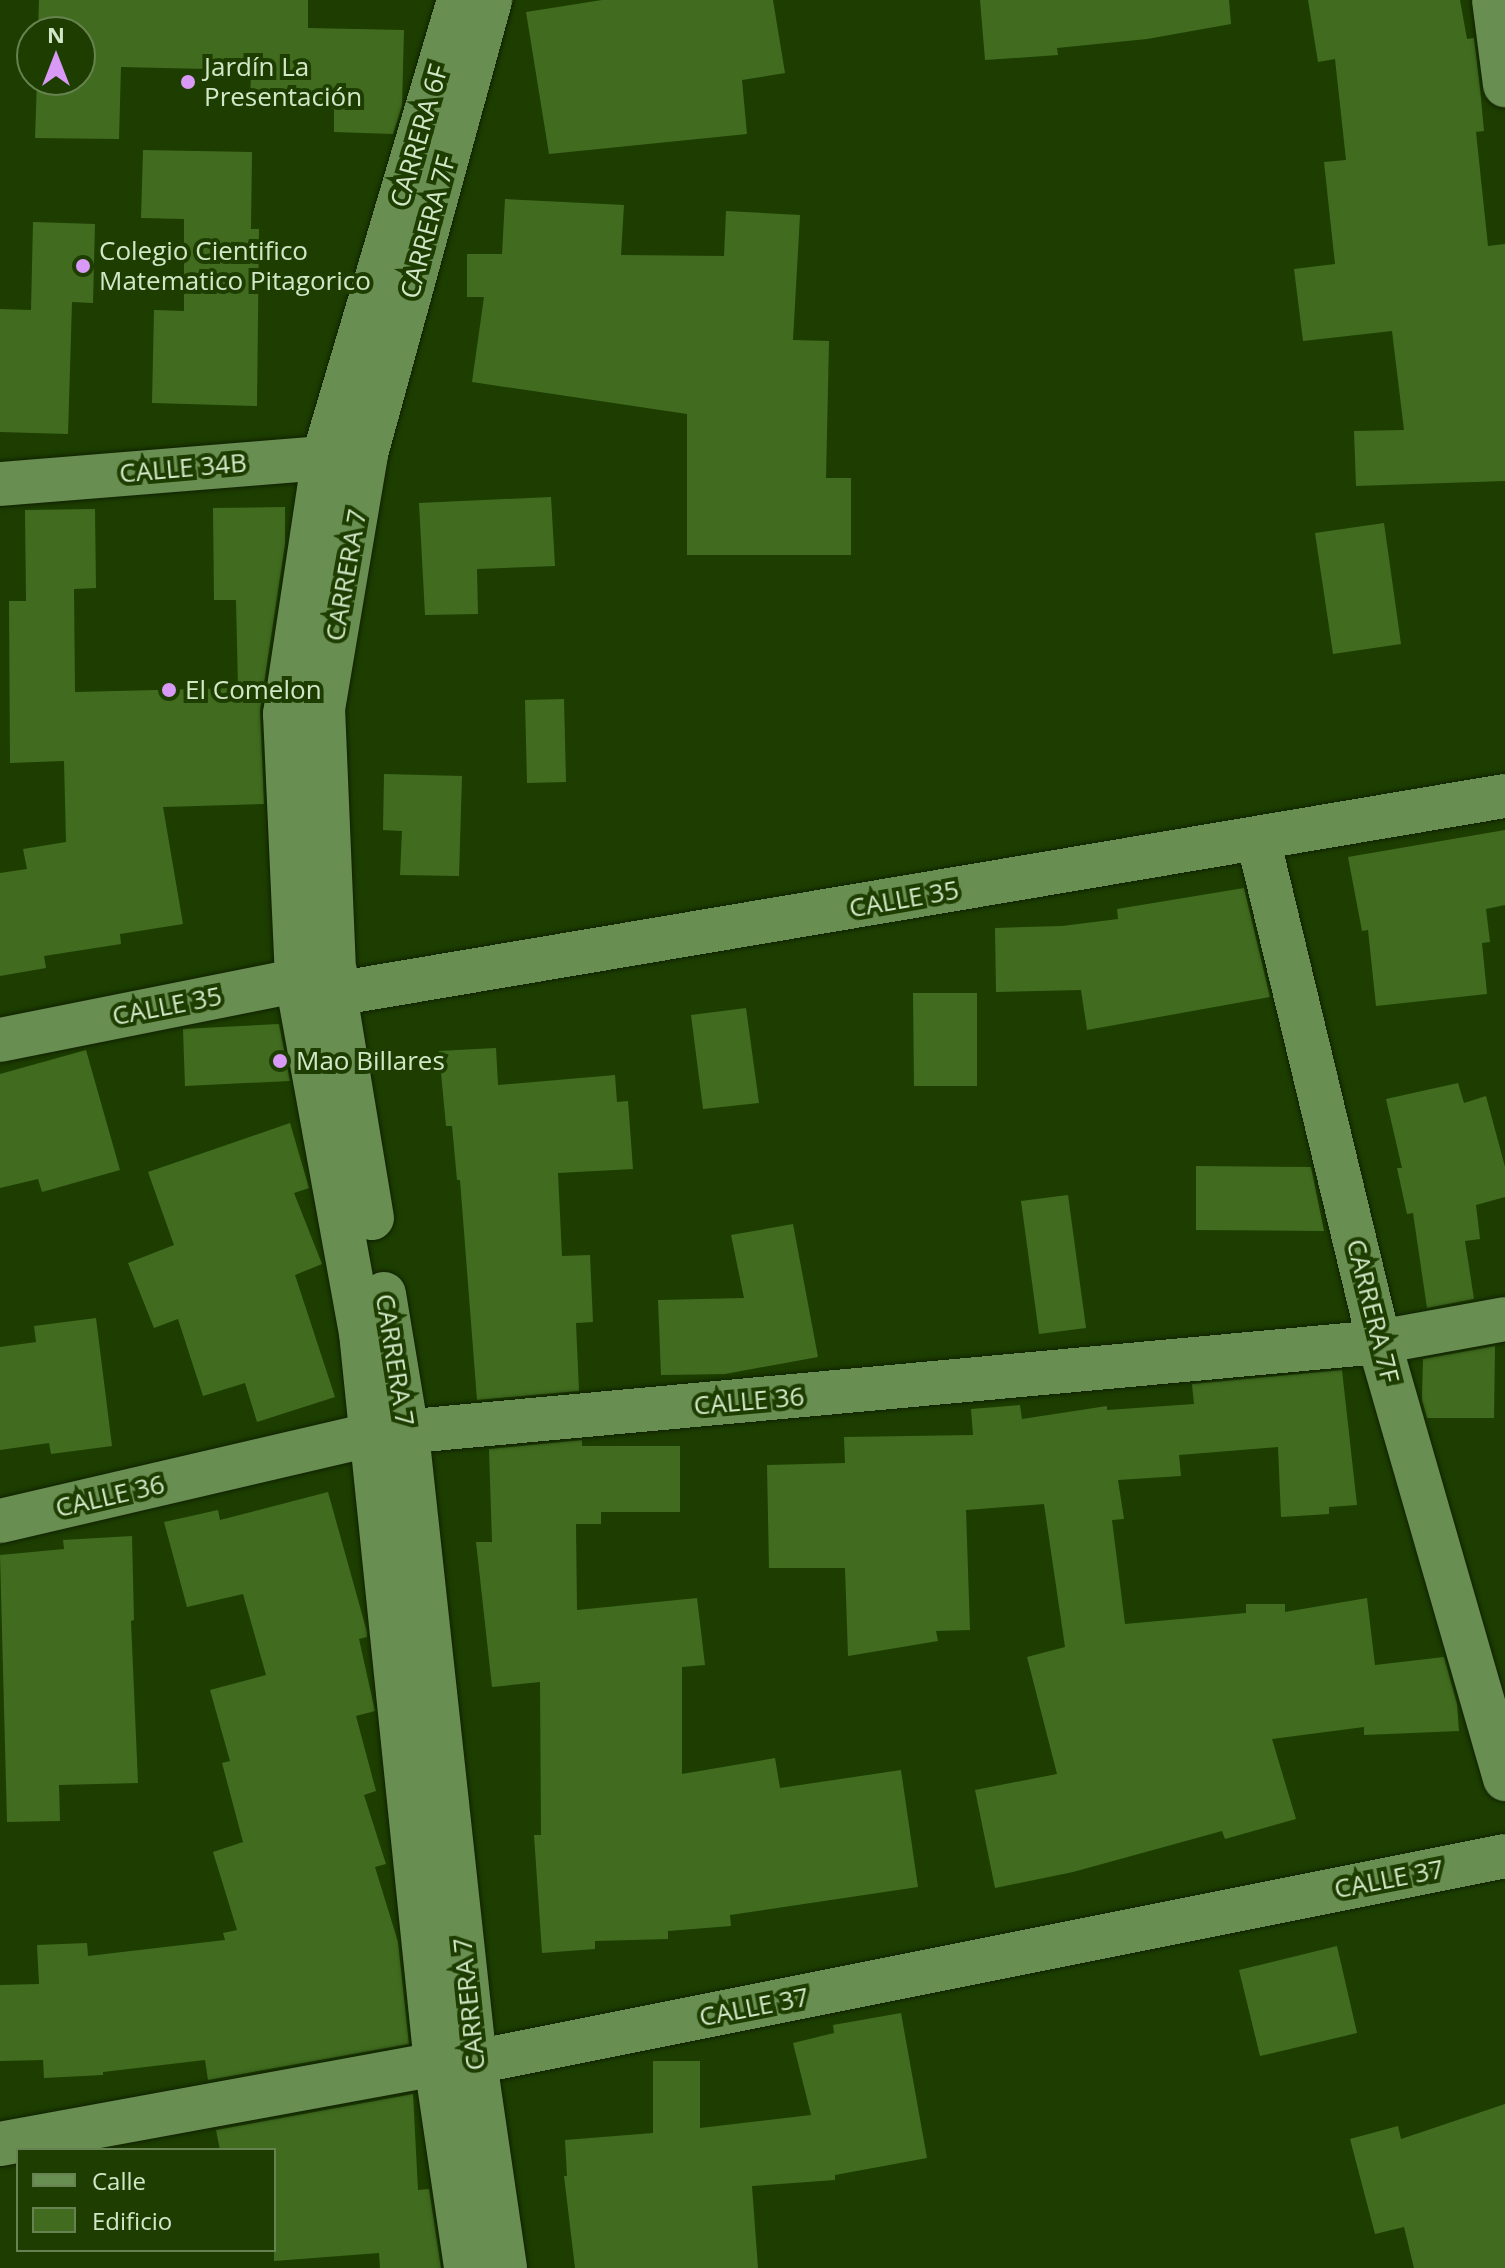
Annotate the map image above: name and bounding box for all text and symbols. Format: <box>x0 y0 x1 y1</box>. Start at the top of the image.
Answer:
north arrow <box>16 16 96 96</box>
text: N <box>47 19 65 49</box>
place label: Jardín La Presentación <box>204 51 362 112</box>
street label: CARRERA 6F <box>384 61 454 211</box>
marker: Jardín La Presentación <box>179 73 197 91</box>
street label: CARRERA 7F <box>394 152 462 302</box>
place label: Colegio Cientifico Matematico Pitagorico <box>99 235 371 296</box>
marker: Colegio Cientifico Matematico Pitagorico <box>74 257 92 275</box>
street label: CALLE 34B <box>118 447 248 489</box>
street label: CARRERA 7 <box>319 507 373 643</box>
place label: El Comelon <box>185 674 322 706</box>
marker: El Comelon <box>160 681 178 699</box>
street label: CALLE 35 <box>847 874 961 924</box>
street label: CALLE 35 <box>110 980 224 1032</box>
place label: Mao Billares <box>296 1045 445 1077</box>
marker: Mao Billares <box>271 1052 289 1070</box>
street label: CARRERA 7F <box>1340 1236 1406 1386</box>
street label: CARRERA 7 <box>369 1292 421 1428</box>
street label: CALLE 36 <box>692 1381 806 1421</box>
street label: CALLE 36 <box>52 1468 168 1524</box>
street label: CALLE 37 <box>1332 1853 1446 1905</box>
street label: CARRERA 7 <box>447 1936 491 2072</box>
street label: CALLE 37 <box>697 1981 811 2033</box>
legend <box>16 2148 276 2252</box>
text: Calle <box>92 2164 146 2197</box>
text: Edificio <box>92 2204 172 2237</box>

